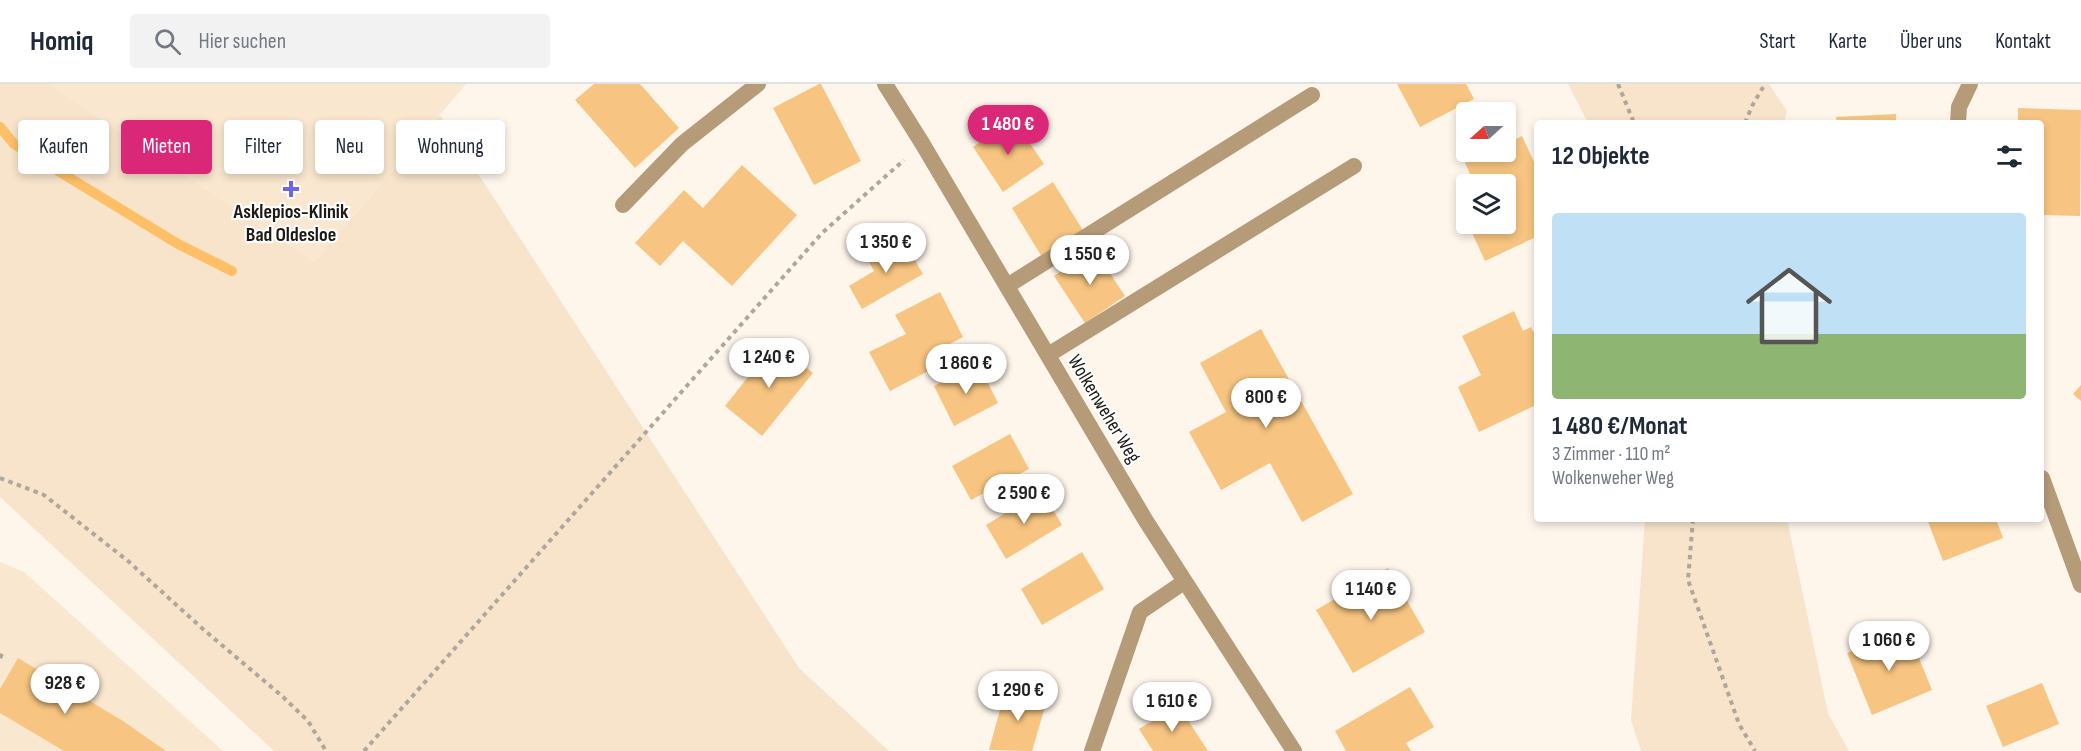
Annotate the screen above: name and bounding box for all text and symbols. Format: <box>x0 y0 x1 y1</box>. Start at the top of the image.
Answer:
search box <box>130 14 550 68</box>
text: Homiq <box>30 25 94 58</box>
icon: search <box>151 25 184 58</box>
text: Hier suchen <box>199 28 286 55</box>
text: Start <box>1759 29 1796 54</box>
text: Karte <box>1829 29 1867 54</box>
text: Über uns <box>1900 29 1962 54</box>
text: Kontakt <box>1995 29 2051 54</box>
north arrow <box>1456 102 1516 162</box>
map controls <box>1456 102 1516 234</box>
pin: 1 480 € <box>953 105 1063 156</box>
text: 1 480 € <box>982 112 1034 136</box>
chip: Kaufen <box>18 120 109 174</box>
chip: Mieten <box>121 120 212 174</box>
chip: Filter <box>224 120 303 174</box>
chip: Neu <box>315 120 384 174</box>
chip: Wohnung <box>396 120 505 174</box>
icon: filters <box>1993 140 2026 173</box>
text: 12 Objekte <box>1552 141 1650 172</box>
button: layers <box>1456 174 1516 234</box>
marker: Asklepios-Klinik Bad Oldesloe <box>282 180 300 198</box>
place label: Asklepios-Klinik Bad Oldesloe <box>233 200 349 247</box>
pin: 1 350 € <box>831 223 941 274</box>
text: 1 350 € <box>860 230 912 254</box>
pin: 1 550 € <box>1035 235 1145 286</box>
text: 1 550 € <box>1064 242 1116 266</box>
icon: home <box>1735 252 1843 360</box>
pin: 1 240 € <box>714 338 824 389</box>
pin: 1 860 € <box>911 344 1021 395</box>
text: 1 240 € <box>743 345 795 369</box>
text: 1 860 € <box>940 351 992 375</box>
street label: Wolkenweher Weg <box>1062 351 1146 467</box>
pin: 800 € <box>1224 378 1308 429</box>
text: 800 € <box>1245 385 1287 409</box>
text: 1 480 €/Monat <box>1552 411 1687 442</box>
text: 3 Zimmer · 110 m² <box>1552 442 1671 466</box>
text: Wolkenweher Weg <box>1552 466 1674 490</box>
pin: 2 590 € <box>969 474 1079 525</box>
text: 2 590 € <box>998 481 1051 505</box>
pin: 1 140 € <box>1316 570 1426 621</box>
text: 1 140 € <box>1345 577 1397 601</box>
pin: 1 060 € <box>1834 621 1944 672</box>
text: 1 060 € <box>1863 628 1915 652</box>
pin: 928 € <box>23 664 107 715</box>
text: 928 € <box>44 671 86 695</box>
pin: 1 290 € <box>963 671 1073 722</box>
text: 1 290 € <box>992 678 1044 702</box>
pin: 1 610 € <box>1117 682 1227 733</box>
text: 1 610 € <box>1146 689 1198 713</box>

